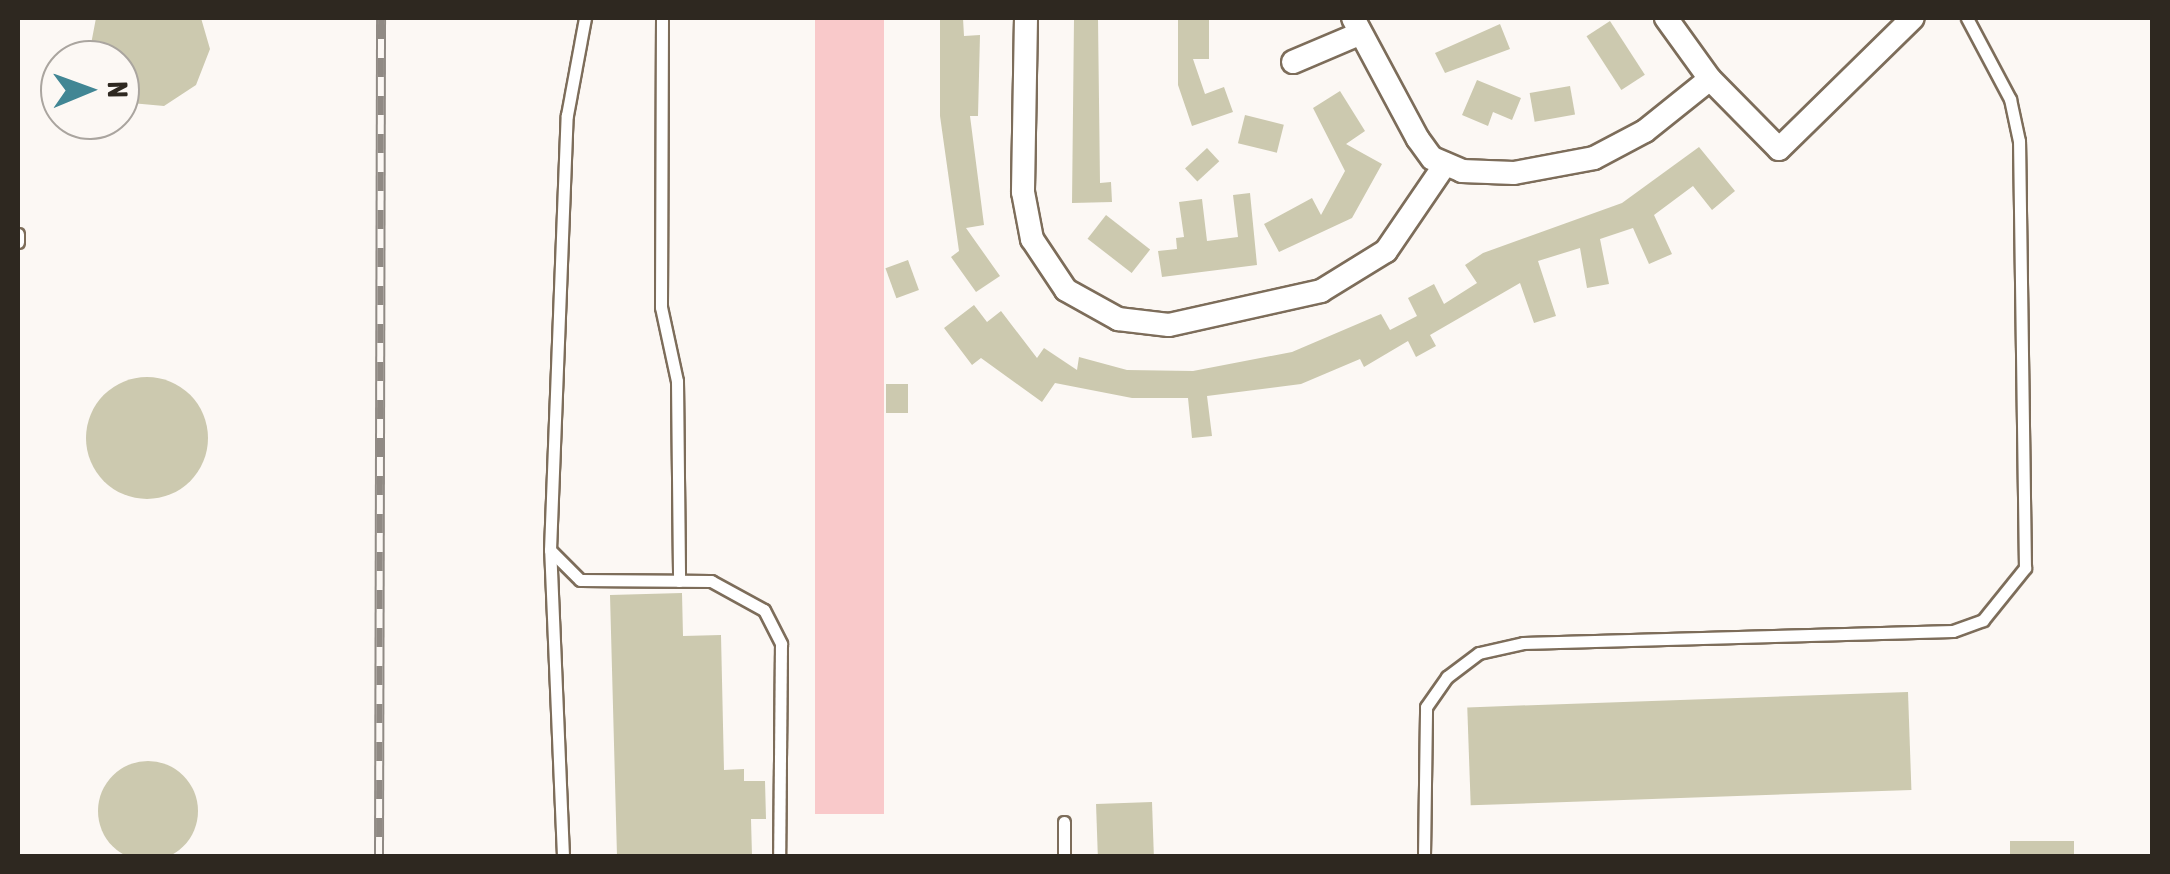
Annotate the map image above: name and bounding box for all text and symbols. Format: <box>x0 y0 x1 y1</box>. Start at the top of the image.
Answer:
north arrow <box>40 40 140 140</box>
text: N <box>102 81 134 98</box>

